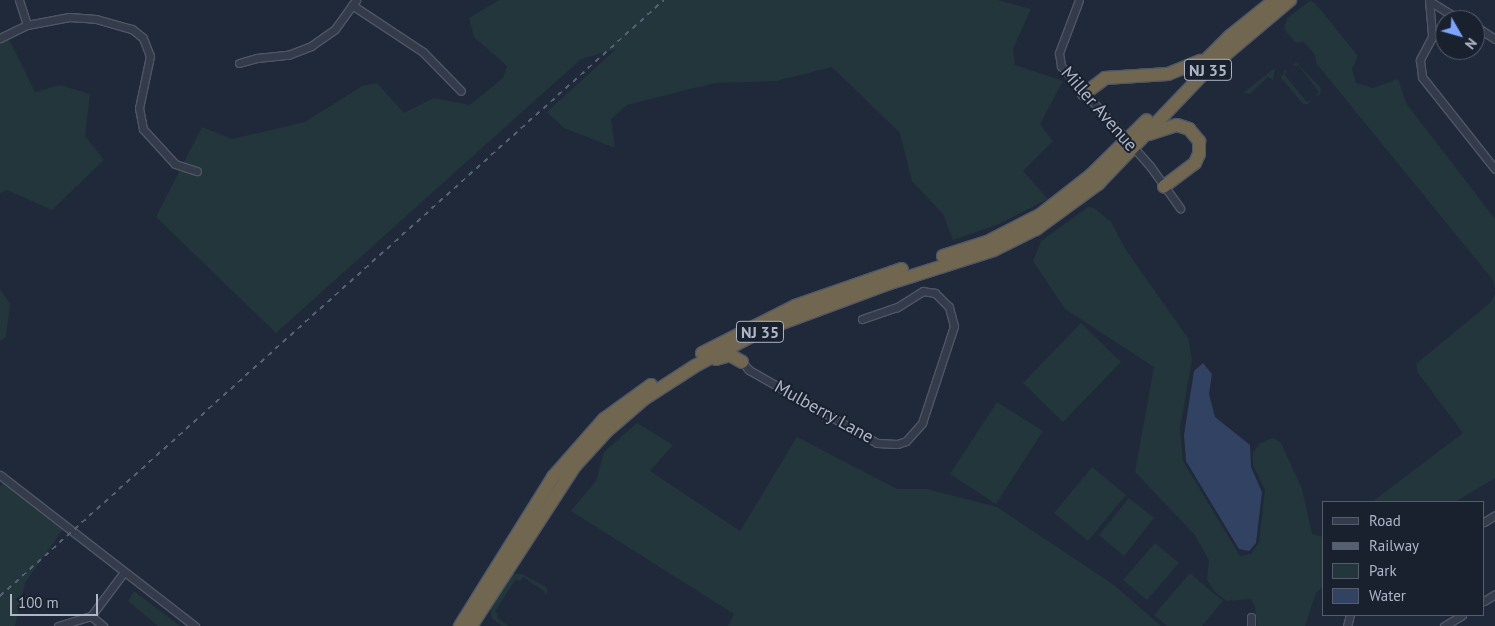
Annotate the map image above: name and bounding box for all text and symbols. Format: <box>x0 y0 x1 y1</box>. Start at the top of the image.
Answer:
north arrow <box>1435 10 1485 60</box>
text: N <box>1461 34 1481 53</box>
road number: NJ 35 <box>1183 56 1233 84</box>
street label: Miller Avenue <box>1056 62 1142 156</box>
road number: NJ 35 <box>735 318 785 346</box>
street label: Mulberry Lane <box>771 376 877 448</box>
legend <box>1322 501 1485 616</box>
text: Road <box>1369 511 1401 530</box>
text: Railway <box>1369 536 1419 555</box>
text: Park <box>1369 561 1397 580</box>
scale bar <box>12 584 100 616</box>
text: Water <box>1369 586 1406 605</box>
text: 100 m <box>18 593 59 612</box>

